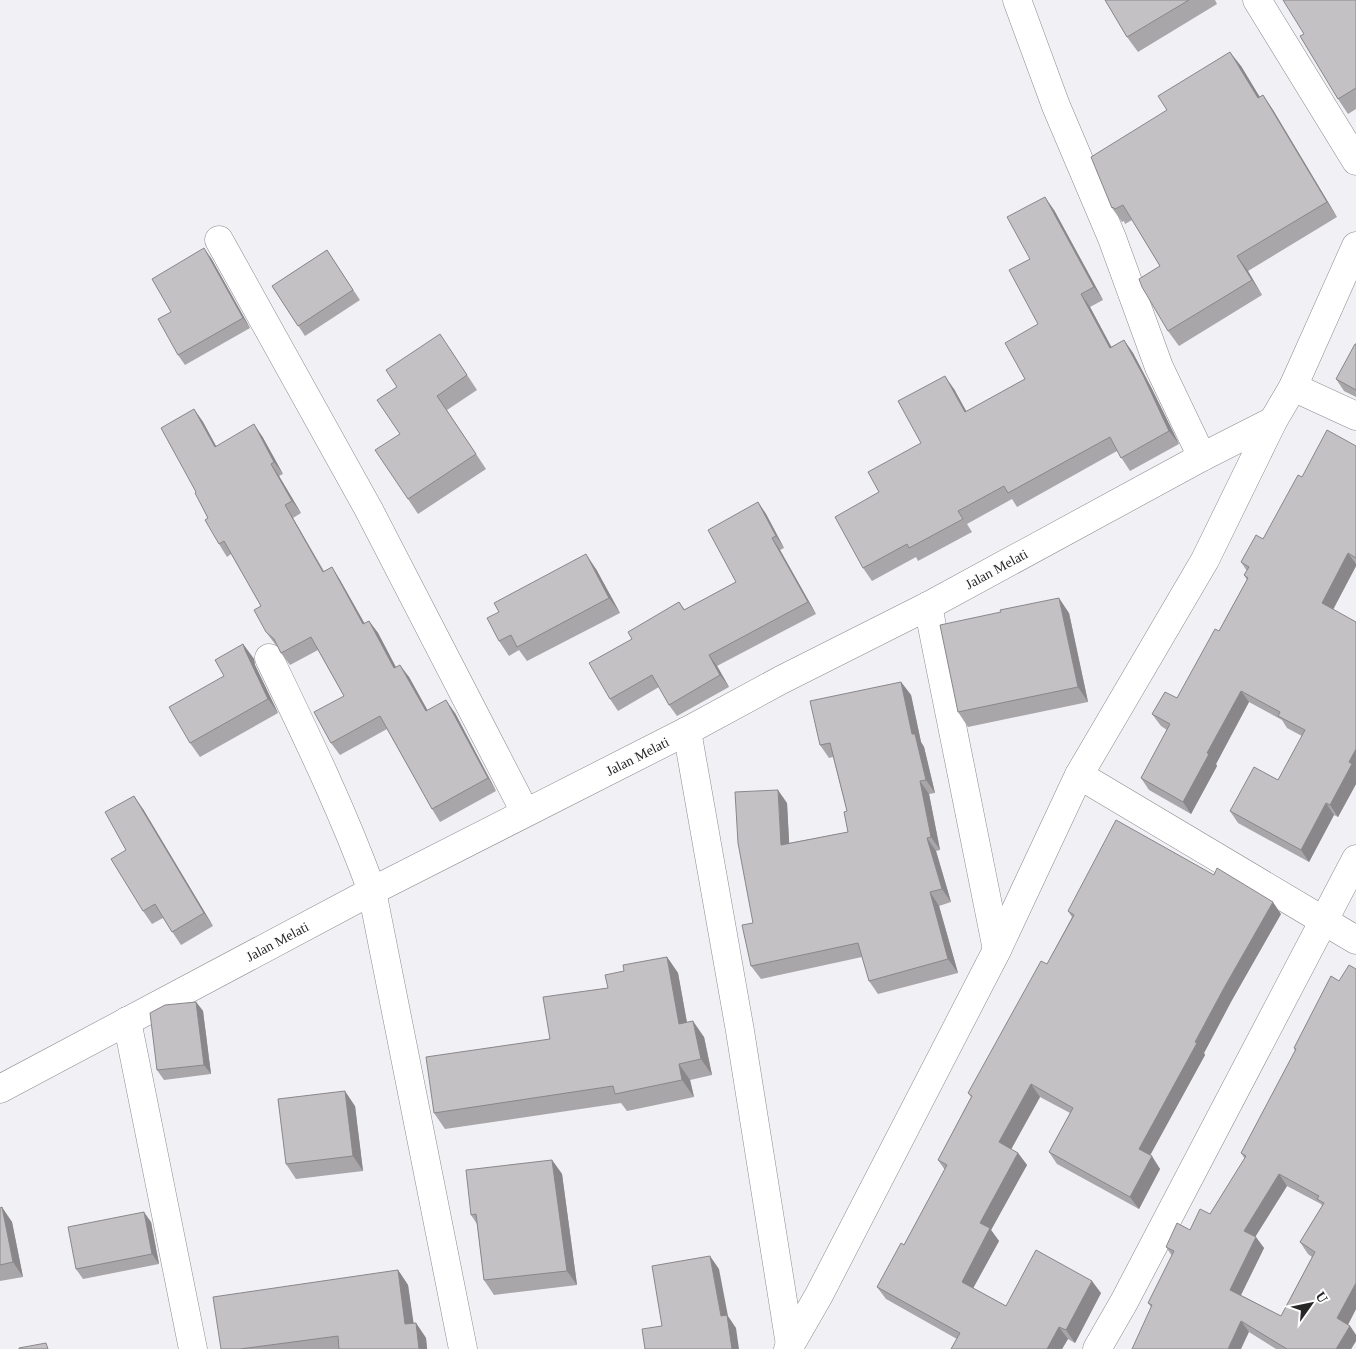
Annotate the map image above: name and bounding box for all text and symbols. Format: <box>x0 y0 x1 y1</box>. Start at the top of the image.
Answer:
street label: Jalan Melati <box>962 546 1030 592</box>
street label: Jalan Melati <box>603 734 672 779</box>
street label: Jalan Melati <box>243 919 311 964</box>
north arrow <box>1286 1279 1336 1329</box>
text: U <box>1312 1289 1331 1306</box>

